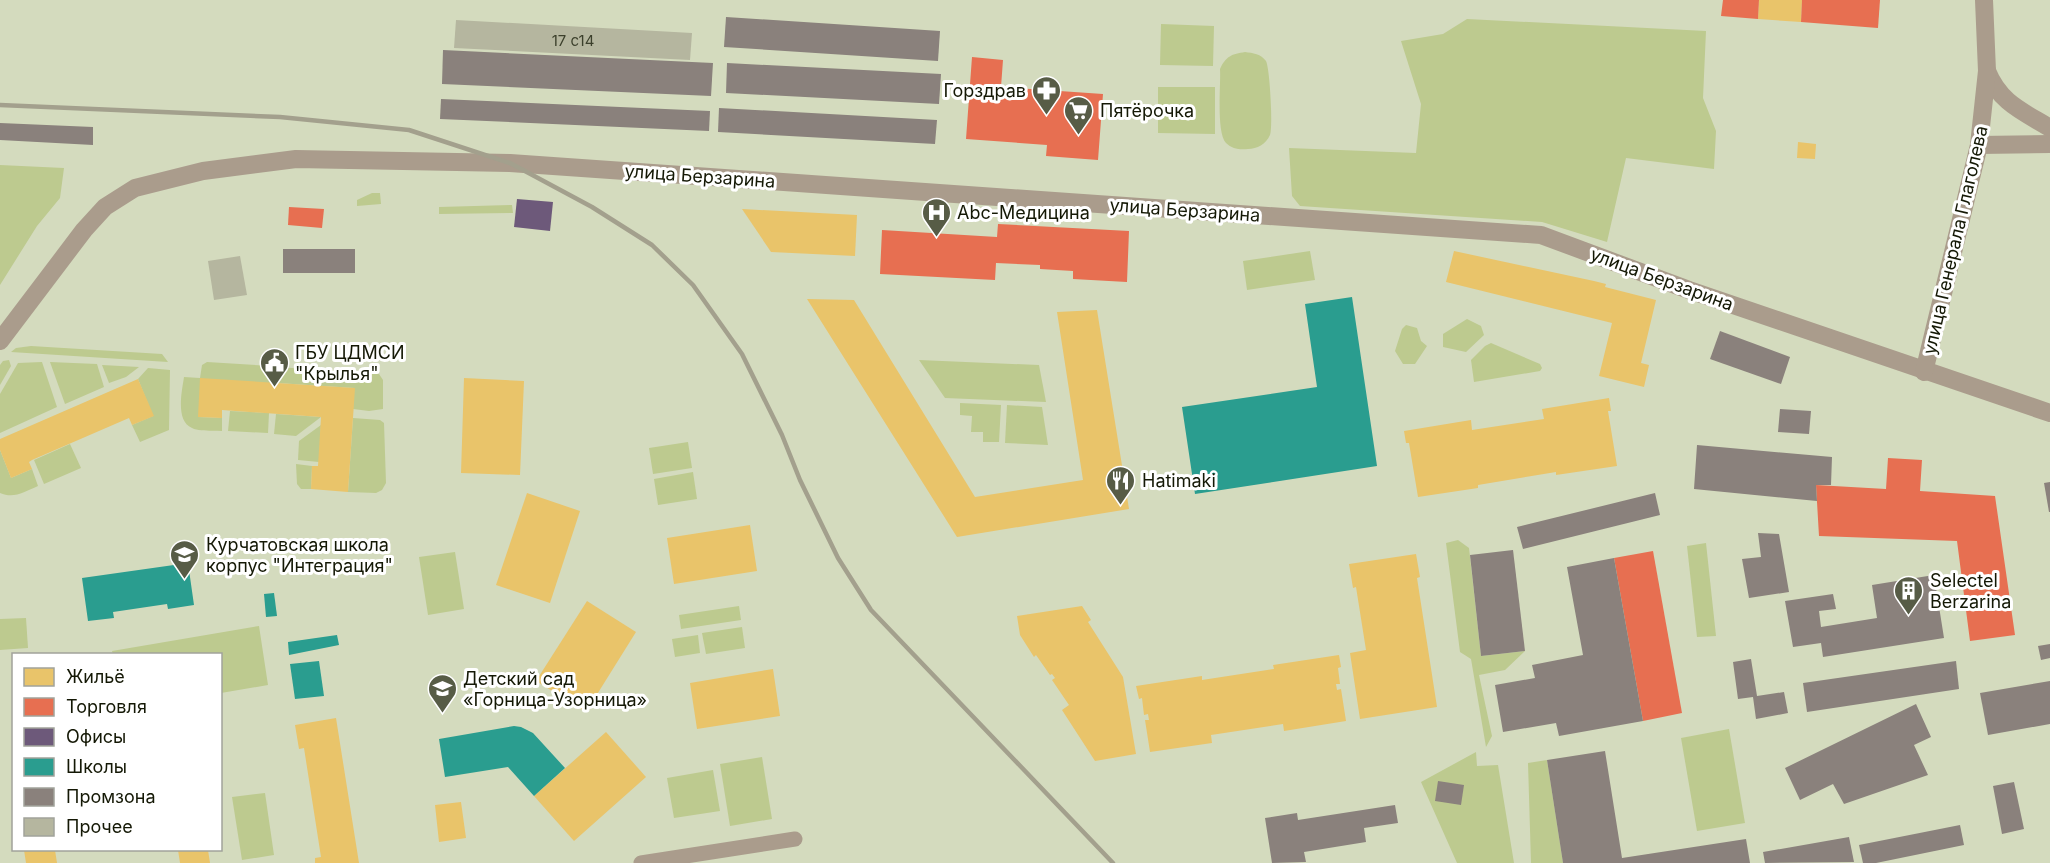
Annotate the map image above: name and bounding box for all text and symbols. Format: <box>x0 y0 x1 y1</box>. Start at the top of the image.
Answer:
house number: 17 с14 <box>552 31 594 50</box>
pharmacy icon: Горздрав <box>1031 74 1063 116</box>
place label: Горздрав <box>944 80 1026 101</box>
supermarket icon: Пятёрочка <box>1063 94 1095 136</box>
place label: Пятёрочка <box>1100 100 1194 121</box>
street label: улица Генерала Глаголева <box>1918 124 1992 356</box>
street label: улица Берзарина <box>624 160 776 192</box>
street label: улица Берзарина <box>1109 194 1261 226</box>
hospital icon: Abc-Медицина <box>920 196 952 238</box>
place label: Abc-Медицина <box>957 202 1090 223</box>
street label: улица Берзарина <box>1588 243 1736 315</box>
place label: ГБУ ЦДМСИ "Крылья" <box>295 342 405 384</box>
public building icon: ГБУ ЦДМСИ "Крылья" <box>258 346 290 388</box>
restaurant icon: Hatimaki <box>1105 464 1137 506</box>
place label: Hatimaki <box>1142 470 1216 491</box>
place label: Курчатовская школа корпус "Интеграция" <box>206 534 393 576</box>
school or university icon: Курчатовская школа корпус "Интеграция" <box>169 538 201 580</box>
place label: Selectel Berzarina <box>1930 570 2011 612</box>
building icon: Selectel Berzarina <box>1893 574 1925 616</box>
legend <box>12 653 222 851</box>
text: Жильё <box>66 666 125 687</box>
place label: Детский сад «Горница-Узорница» <box>463 668 647 710</box>
school or university icon: Детский сад «Горница-Узорница» <box>426 672 458 714</box>
text: Торговля <box>66 696 147 717</box>
text: Офисы <box>66 726 126 747</box>
text: Школы <box>66 756 127 777</box>
text: Промзона <box>66 786 156 807</box>
text: Прочее <box>66 816 133 837</box>

